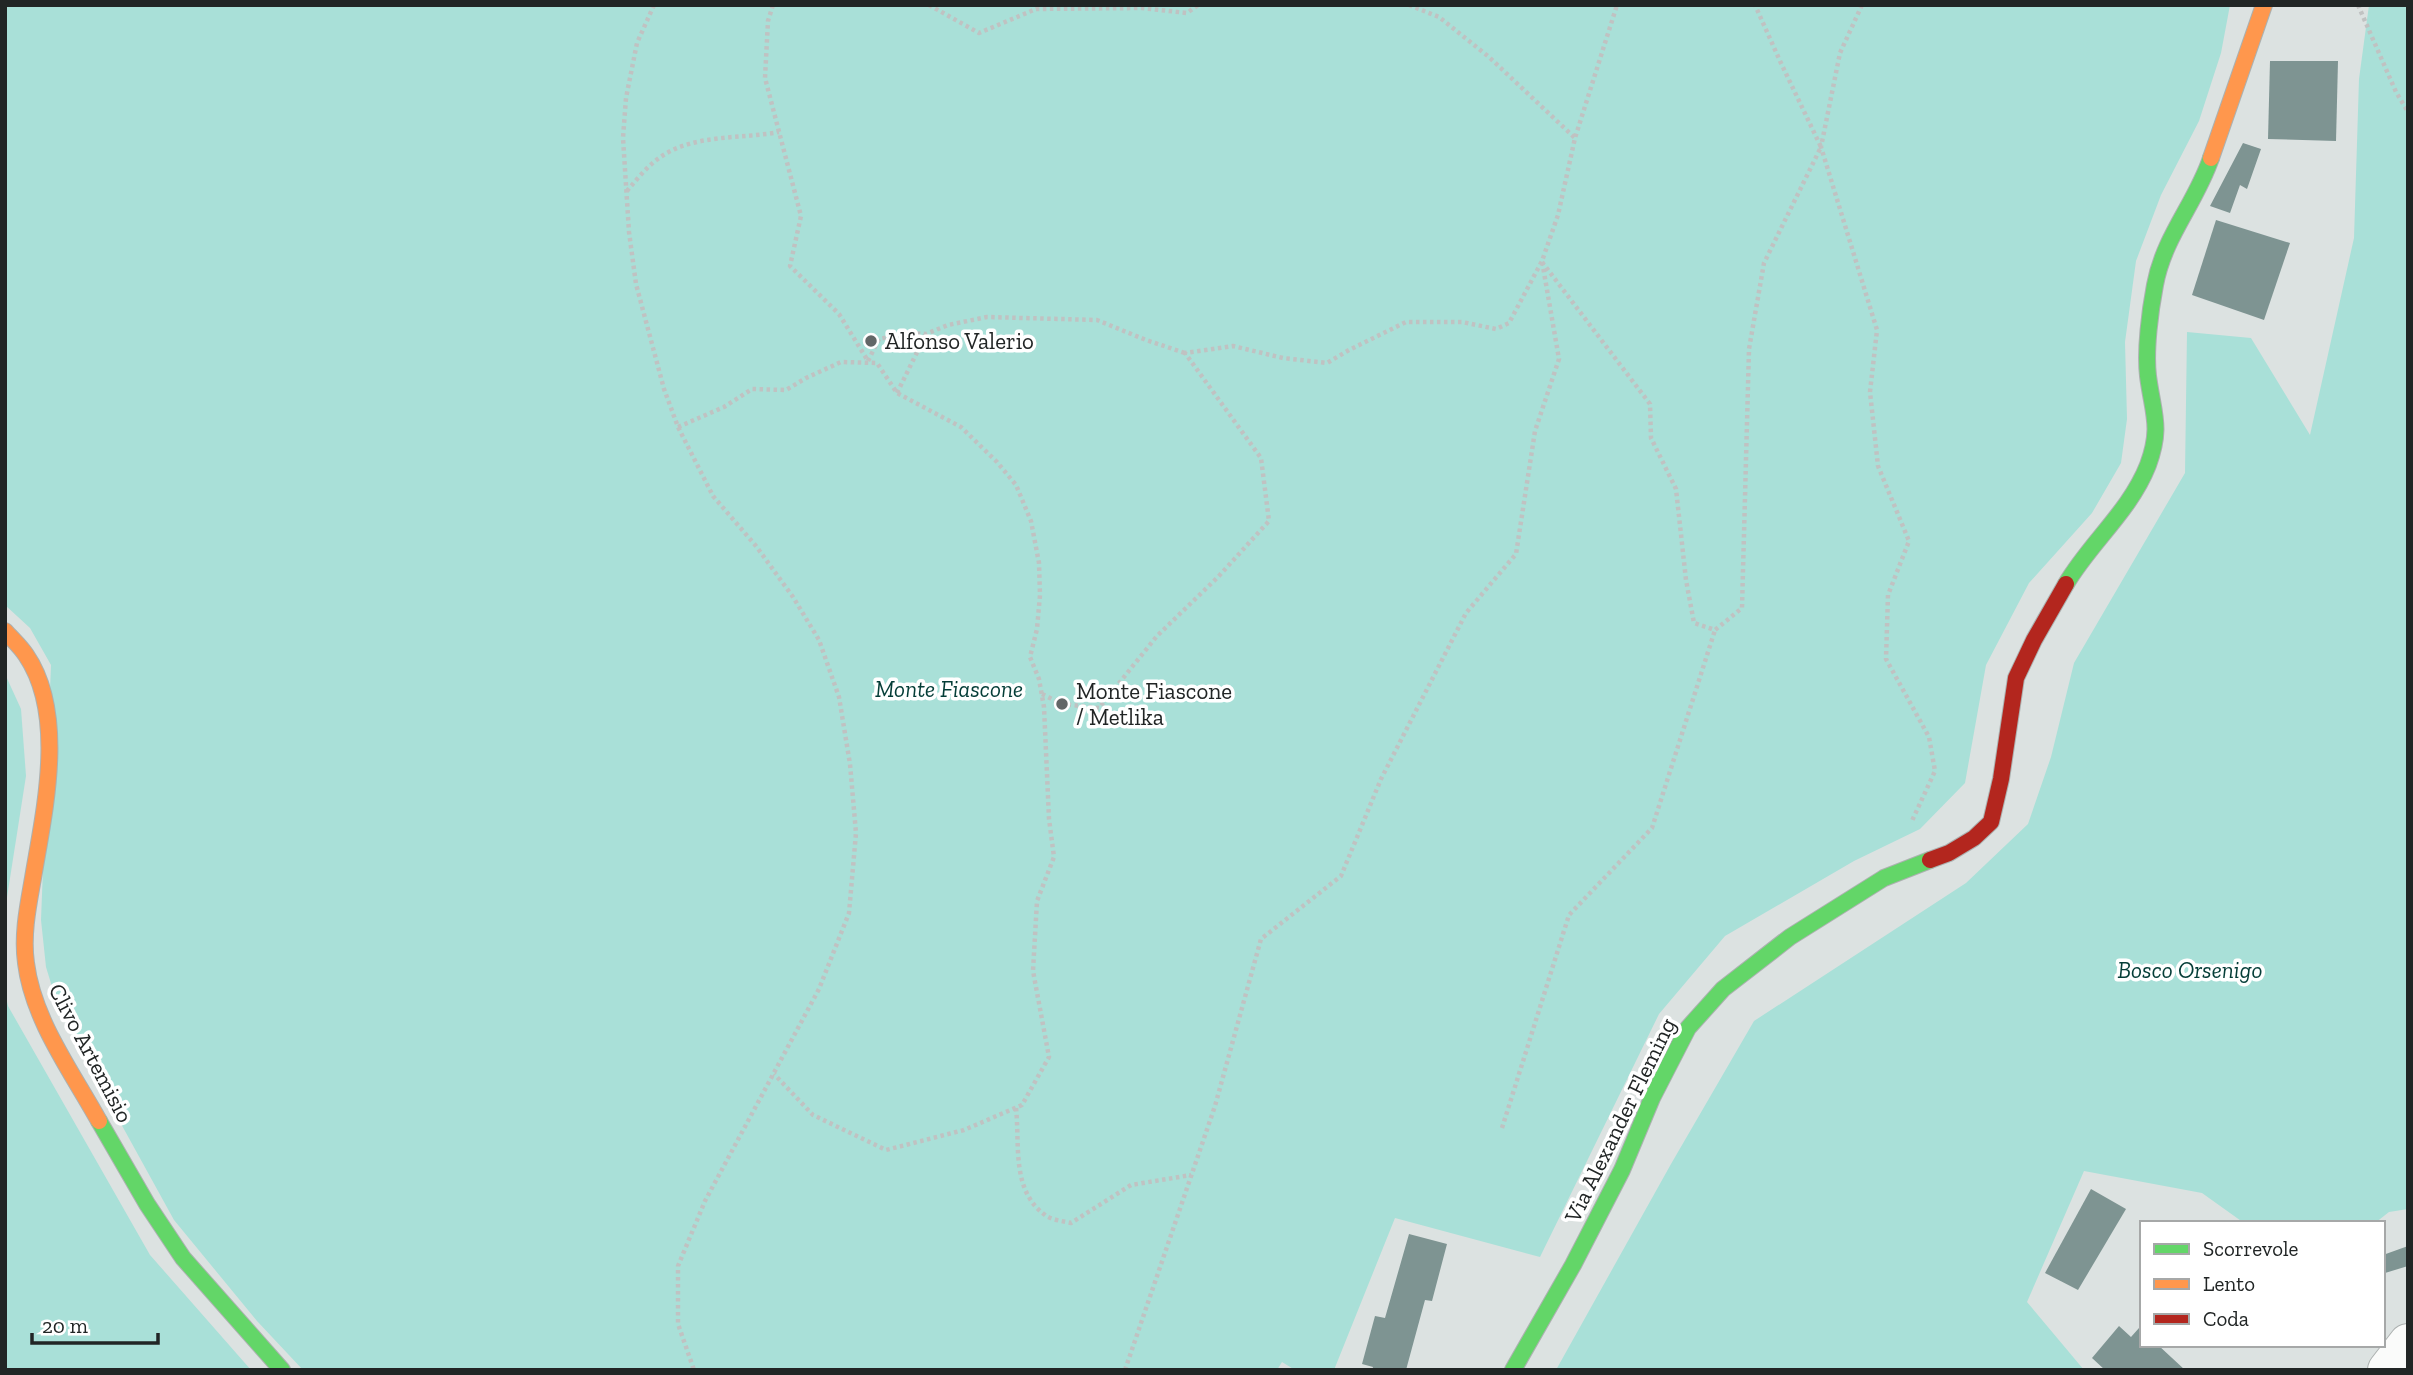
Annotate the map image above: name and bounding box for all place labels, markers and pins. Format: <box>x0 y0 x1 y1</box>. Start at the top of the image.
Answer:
place label: Alfonso Valerio <box>885 327 1034 355</box>
marker: Alfonso Valerio <box>863 333 879 349</box>
place label: Monte Fiascone / Metlika <box>1076 677 1232 731</box>
marker: Monte Fiascone / Metlika <box>1054 696 1070 712</box>

